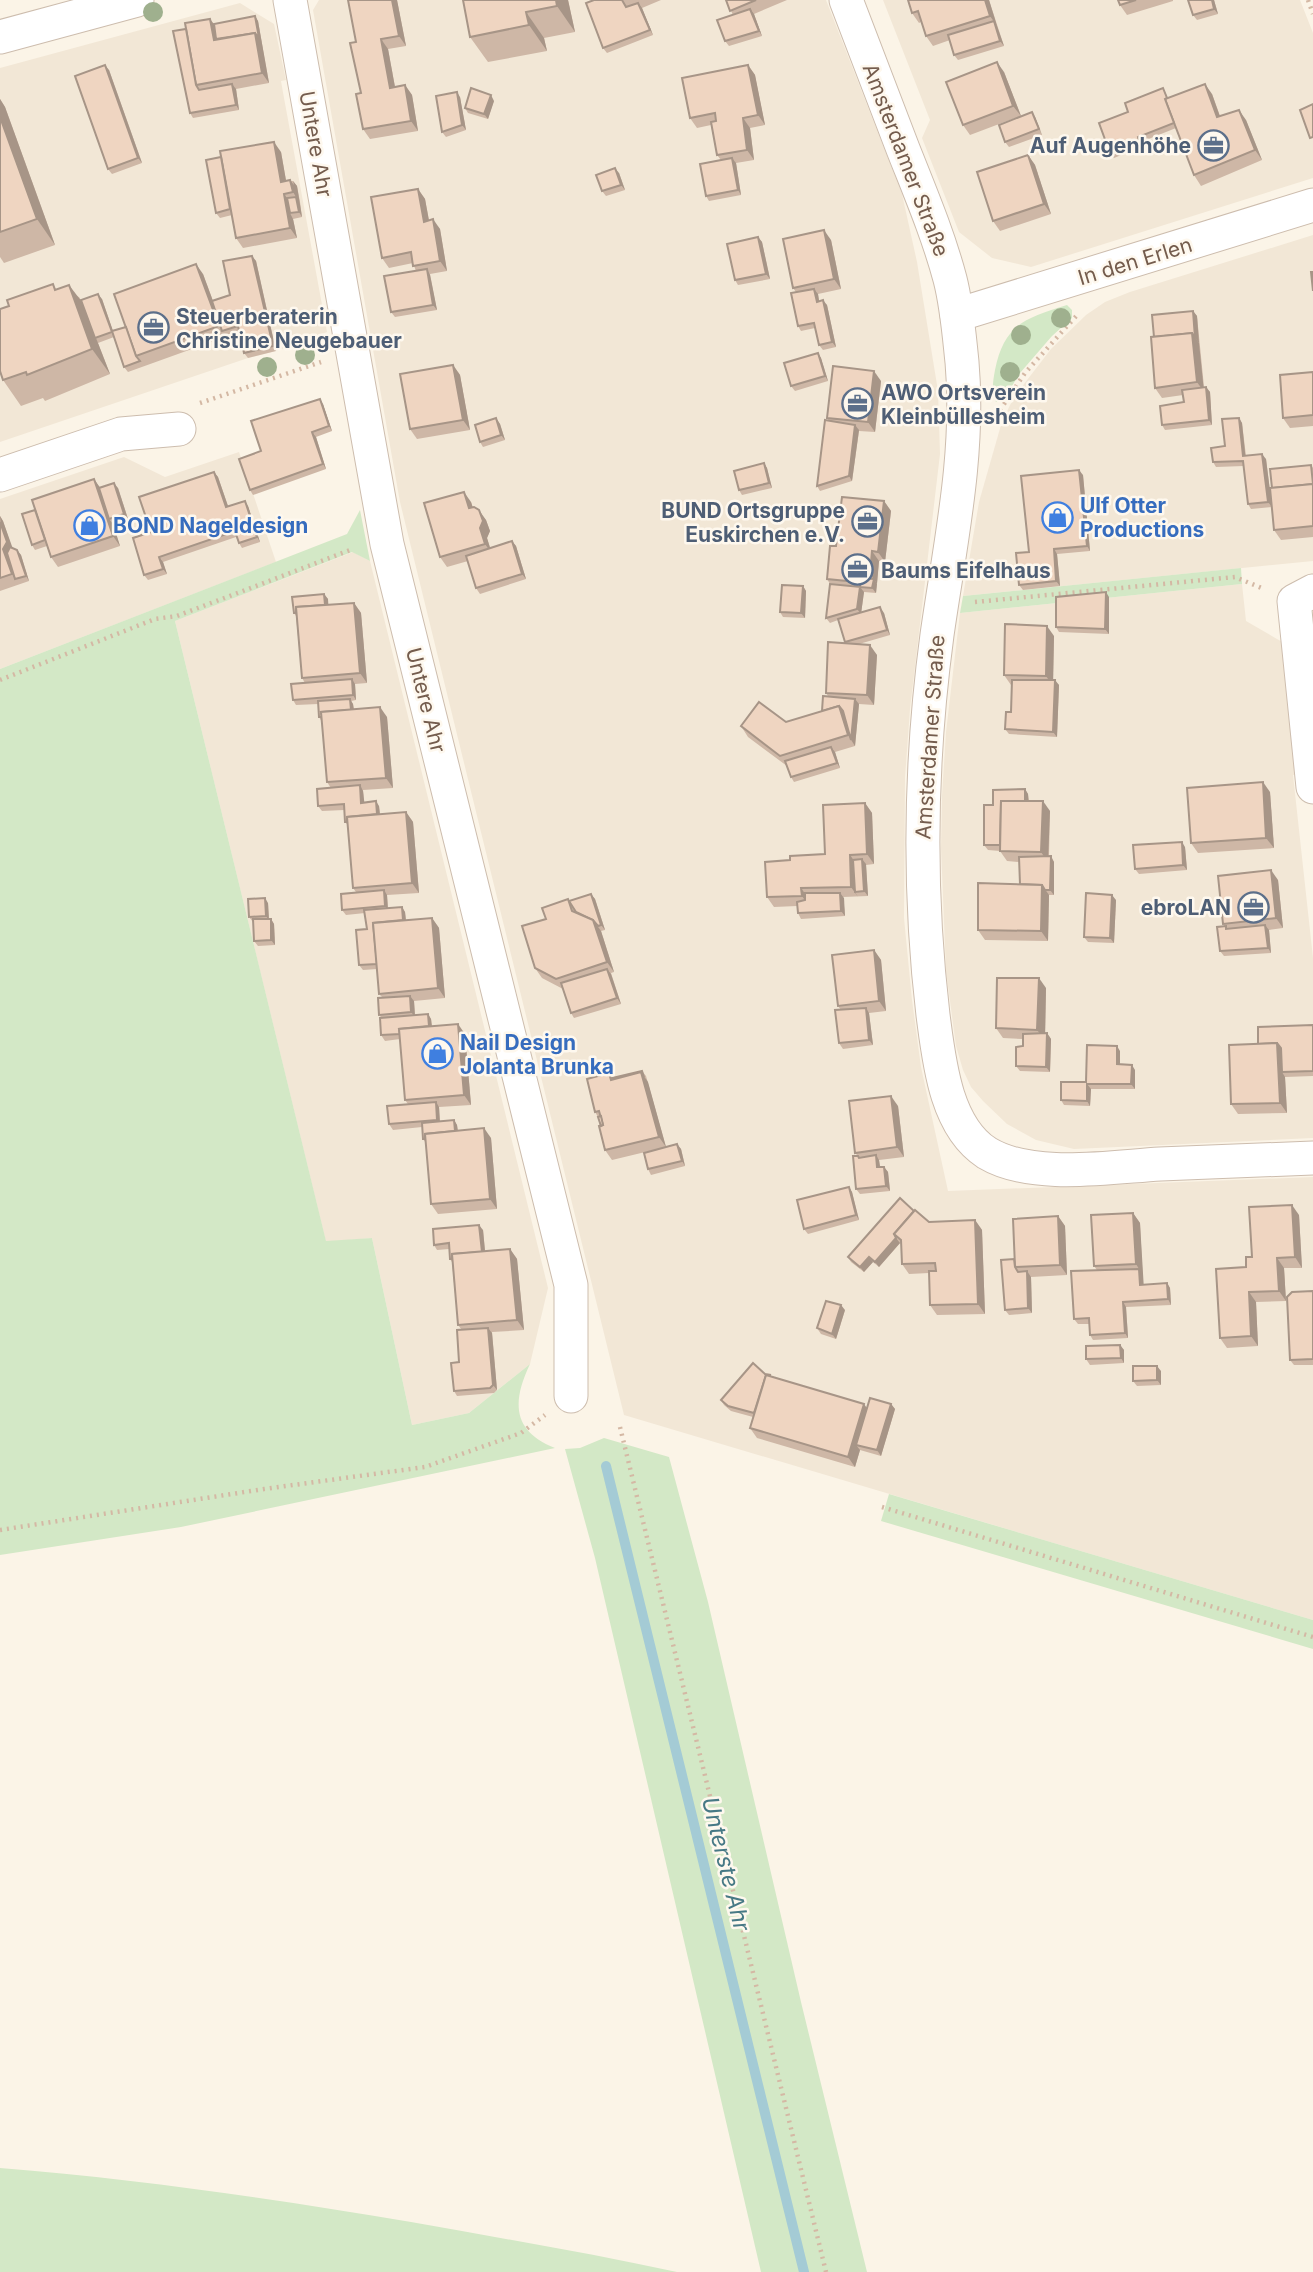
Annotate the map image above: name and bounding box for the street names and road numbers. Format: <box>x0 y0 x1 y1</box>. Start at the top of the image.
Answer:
street label: Amsterdamer Straße <box>858 60 954 260</box>
street label: Untere Ahr <box>294 89 338 199</box>
street label: In den Erlen <box>1075 232 1195 290</box>
street label: Amsterdamer Straße <box>910 634 950 840</box>
street label: Untere Ahr <box>401 645 451 755</box>

